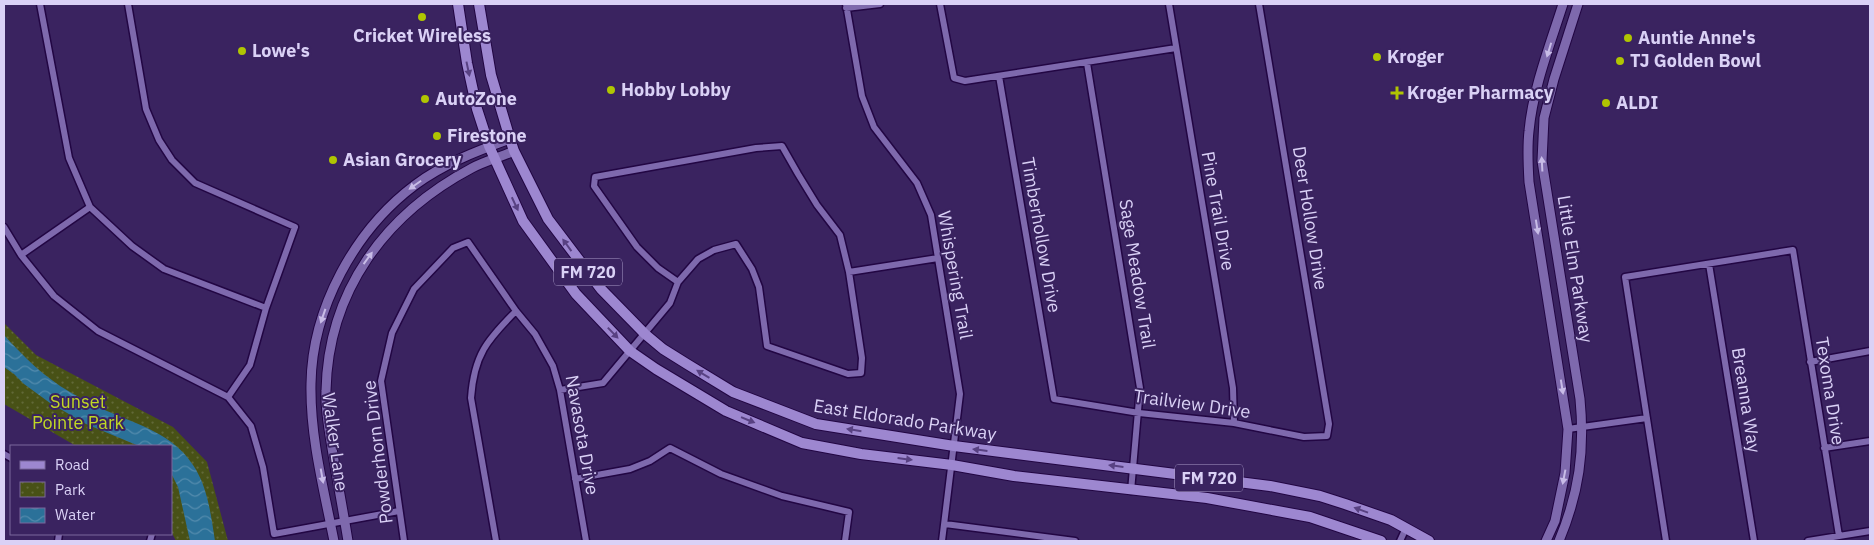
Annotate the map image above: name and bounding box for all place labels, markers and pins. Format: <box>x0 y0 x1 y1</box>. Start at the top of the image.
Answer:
marker: Cricket Wireless <box>416 11 428 23</box>
place label: Cricket Wireless <box>353 24 491 47</box>
place label: Auntie Anne's <box>1638 26 1756 49</box>
marker: Auntie Anne's <box>1622 32 1634 44</box>
place label: Lowe's <box>252 39 310 62</box>
marker: Lowe's <box>236 45 248 57</box>
place label: Kroger <box>1387 45 1444 68</box>
place label: TJ Golden Bowl <box>1630 49 1762 72</box>
marker: Kroger <box>1371 51 1383 63</box>
marker: TJ Golden Bowl <box>1614 55 1626 67</box>
place label: Hobby Lobby <box>621 78 731 101</box>
place label: Kroger Pharmacy <box>1407 81 1554 104</box>
marker: Hobby Lobby <box>605 84 617 96</box>
place label: AutoZone <box>435 87 517 110</box>
marker: Kroger Pharmacy <box>1391 87 1403 99</box>
place label: ALDI <box>1616 91 1658 114</box>
marker: AutoZone <box>419 93 431 105</box>
marker: ALDI <box>1600 97 1612 109</box>
place label: Firestone <box>447 124 527 147</box>
marker: Firestone <box>431 130 443 142</box>
place label: Asian Grocery <box>343 148 462 171</box>
marker: Asian Grocery <box>327 154 339 166</box>

